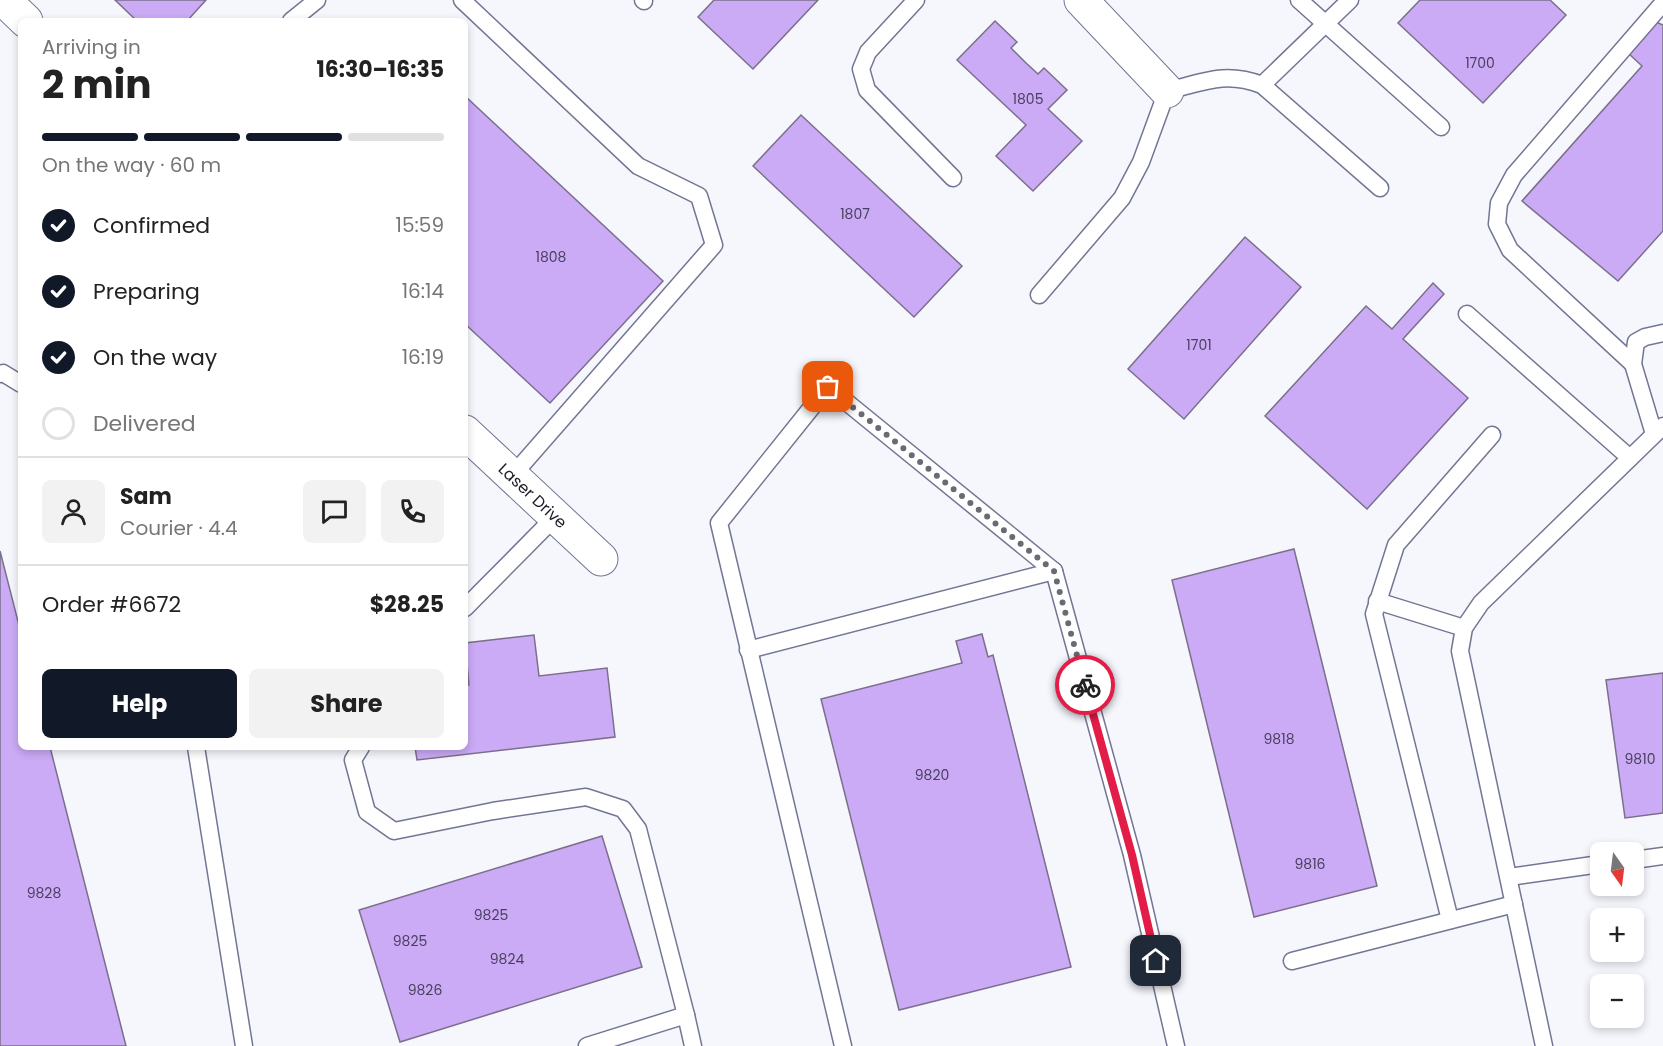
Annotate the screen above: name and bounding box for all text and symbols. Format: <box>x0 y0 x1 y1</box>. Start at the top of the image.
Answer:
text: Arriving in <box>42 33 141 61</box>
house number: 1700 <box>1465 53 1495 73</box>
text: 16:30–16:35 <box>316 54 444 85</box>
text: 2 min <box>42 57 152 112</box>
house number: 1805 <box>1013 89 1043 109</box>
text: On the way · 60 m <box>42 151 221 179</box>
house number: 1807 <box>840 204 870 224</box>
icon: check <box>42 209 75 242</box>
text: Confirmed <box>93 210 210 241</box>
text: 15:59 <box>396 211 444 239</box>
house number: 1808 <box>536 247 567 267</box>
icon: check <box>42 275 75 308</box>
text: Preparing <box>93 276 200 307</box>
text: 16:14 <box>402 277 444 305</box>
house number: 1701 <box>1186 335 1212 355</box>
icon: check <box>42 341 75 374</box>
text: On the way <box>93 342 217 373</box>
text: 16:19 <box>402 343 444 371</box>
pin <box>802 361 853 412</box>
icon: bag <box>811 370 844 403</box>
text: Delivered <box>93 408 196 439</box>
street label: Laser Drive <box>493 458 572 534</box>
button: person <box>42 480 105 543</box>
button: chat <box>303 480 366 543</box>
button: phone <box>381 480 444 543</box>
text: Sam <box>120 481 172 512</box>
text: Courier · 4.4 <box>120 514 238 542</box>
text: Order #6672 <box>42 589 181 620</box>
text: $28.25 <box>370 589 444 620</box>
courier <box>1055 655 1115 715</box>
button: Help <box>42 669 237 738</box>
button: Share <box>249 669 444 738</box>
icon: bike <box>1069 669 1102 702</box>
house number: 9818 <box>1264 729 1295 749</box>
house number: 9810 <box>1625 749 1655 769</box>
house number: 9820 <box>915 765 949 785</box>
north arrow <box>1590 842 1644 896</box>
map controls <box>1590 842 1644 1028</box>
house number: 9816 <box>1294 854 1326 874</box>
house number: 9828 <box>27 883 61 903</box>
house number: 9825 <box>474 905 508 925</box>
button: + <box>1590 908 1644 962</box>
house number: 9825 <box>393 931 427 951</box>
pin <box>1130 935 1181 986</box>
icon: home <box>1139 944 1172 977</box>
house number: 9824 <box>490 949 524 969</box>
button: − <box>1590 974 1644 1028</box>
house number: 9826 <box>408 980 442 1000</box>

